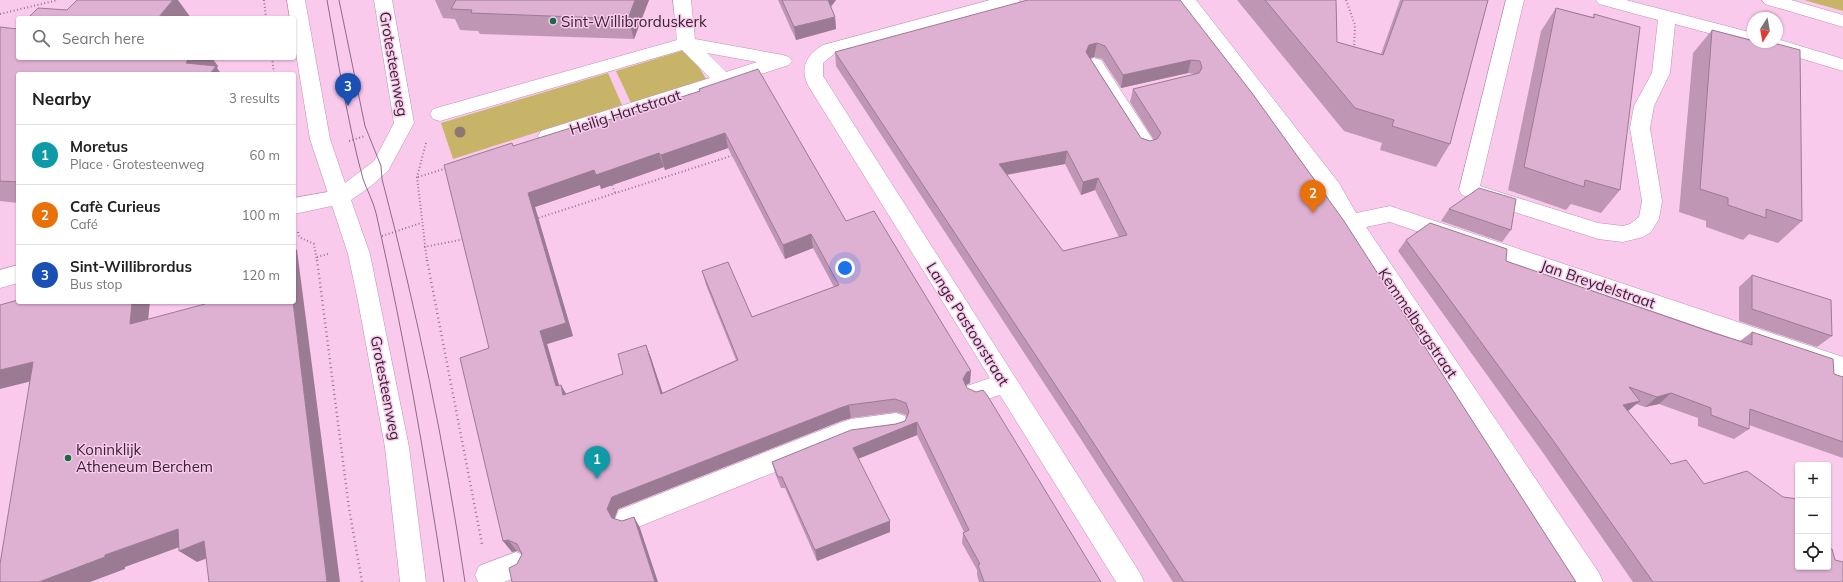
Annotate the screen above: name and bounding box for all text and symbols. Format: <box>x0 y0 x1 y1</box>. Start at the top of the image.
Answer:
street label: Grotesteenweg <box>375 10 413 118</box>
place label: Sint-Willibrorduskerk <box>561 12 707 31</box>
north arrow <box>1747 12 1783 48</box>
search box <box>16 16 296 60</box>
marker: Sint-Willibrorduskerk <box>548 16 558 26</box>
icon: search <box>30 27 52 49</box>
text: Search here <box>62 29 144 48</box>
pin: 3 <box>335 73 361 106</box>
street label: Heilig Hartstraat <box>567 85 683 139</box>
text: Nearby <box>32 88 91 109</box>
text: 3 results <box>229 90 280 106</box>
text: Moretus <box>70 137 128 156</box>
text: 1 <box>41 147 49 163</box>
text: 60 m <box>250 147 280 163</box>
text: Place · Grotesteenweg <box>70 156 204 172</box>
pin: 2 <box>1300 180 1326 213</box>
text: Cafè Curieus <box>70 197 160 216</box>
text: 2 <box>41 207 49 223</box>
text: 100 m <box>242 207 280 223</box>
text: Café <box>70 216 98 232</box>
street label: Jan Breydelstraat <box>1538 255 1658 313</box>
text: Sint-Willibrordus <box>70 257 192 276</box>
your location <box>835 258 855 278</box>
street label: Lange Pastoorstraat <box>922 259 1014 389</box>
street label: Kemmelbergstraat <box>1374 264 1462 382</box>
text: 3 <box>41 267 49 283</box>
text: 120 m <box>242 267 280 283</box>
text: Bus stop <box>70 276 122 292</box>
street label: Grotesteenweg <box>367 334 405 442</box>
place label: Koninklijk Atheneum Berchem <box>76 440 213 476</box>
pin: 1 <box>584 446 610 479</box>
marker: Koninklijk Atheneum Berchem <box>63 453 73 463</box>
map controls <box>1795 462 1831 570</box>
button: + <box>1795 462 1831 498</box>
button: − <box>1795 498 1831 534</box>
button: locate <box>1795 534 1831 570</box>

